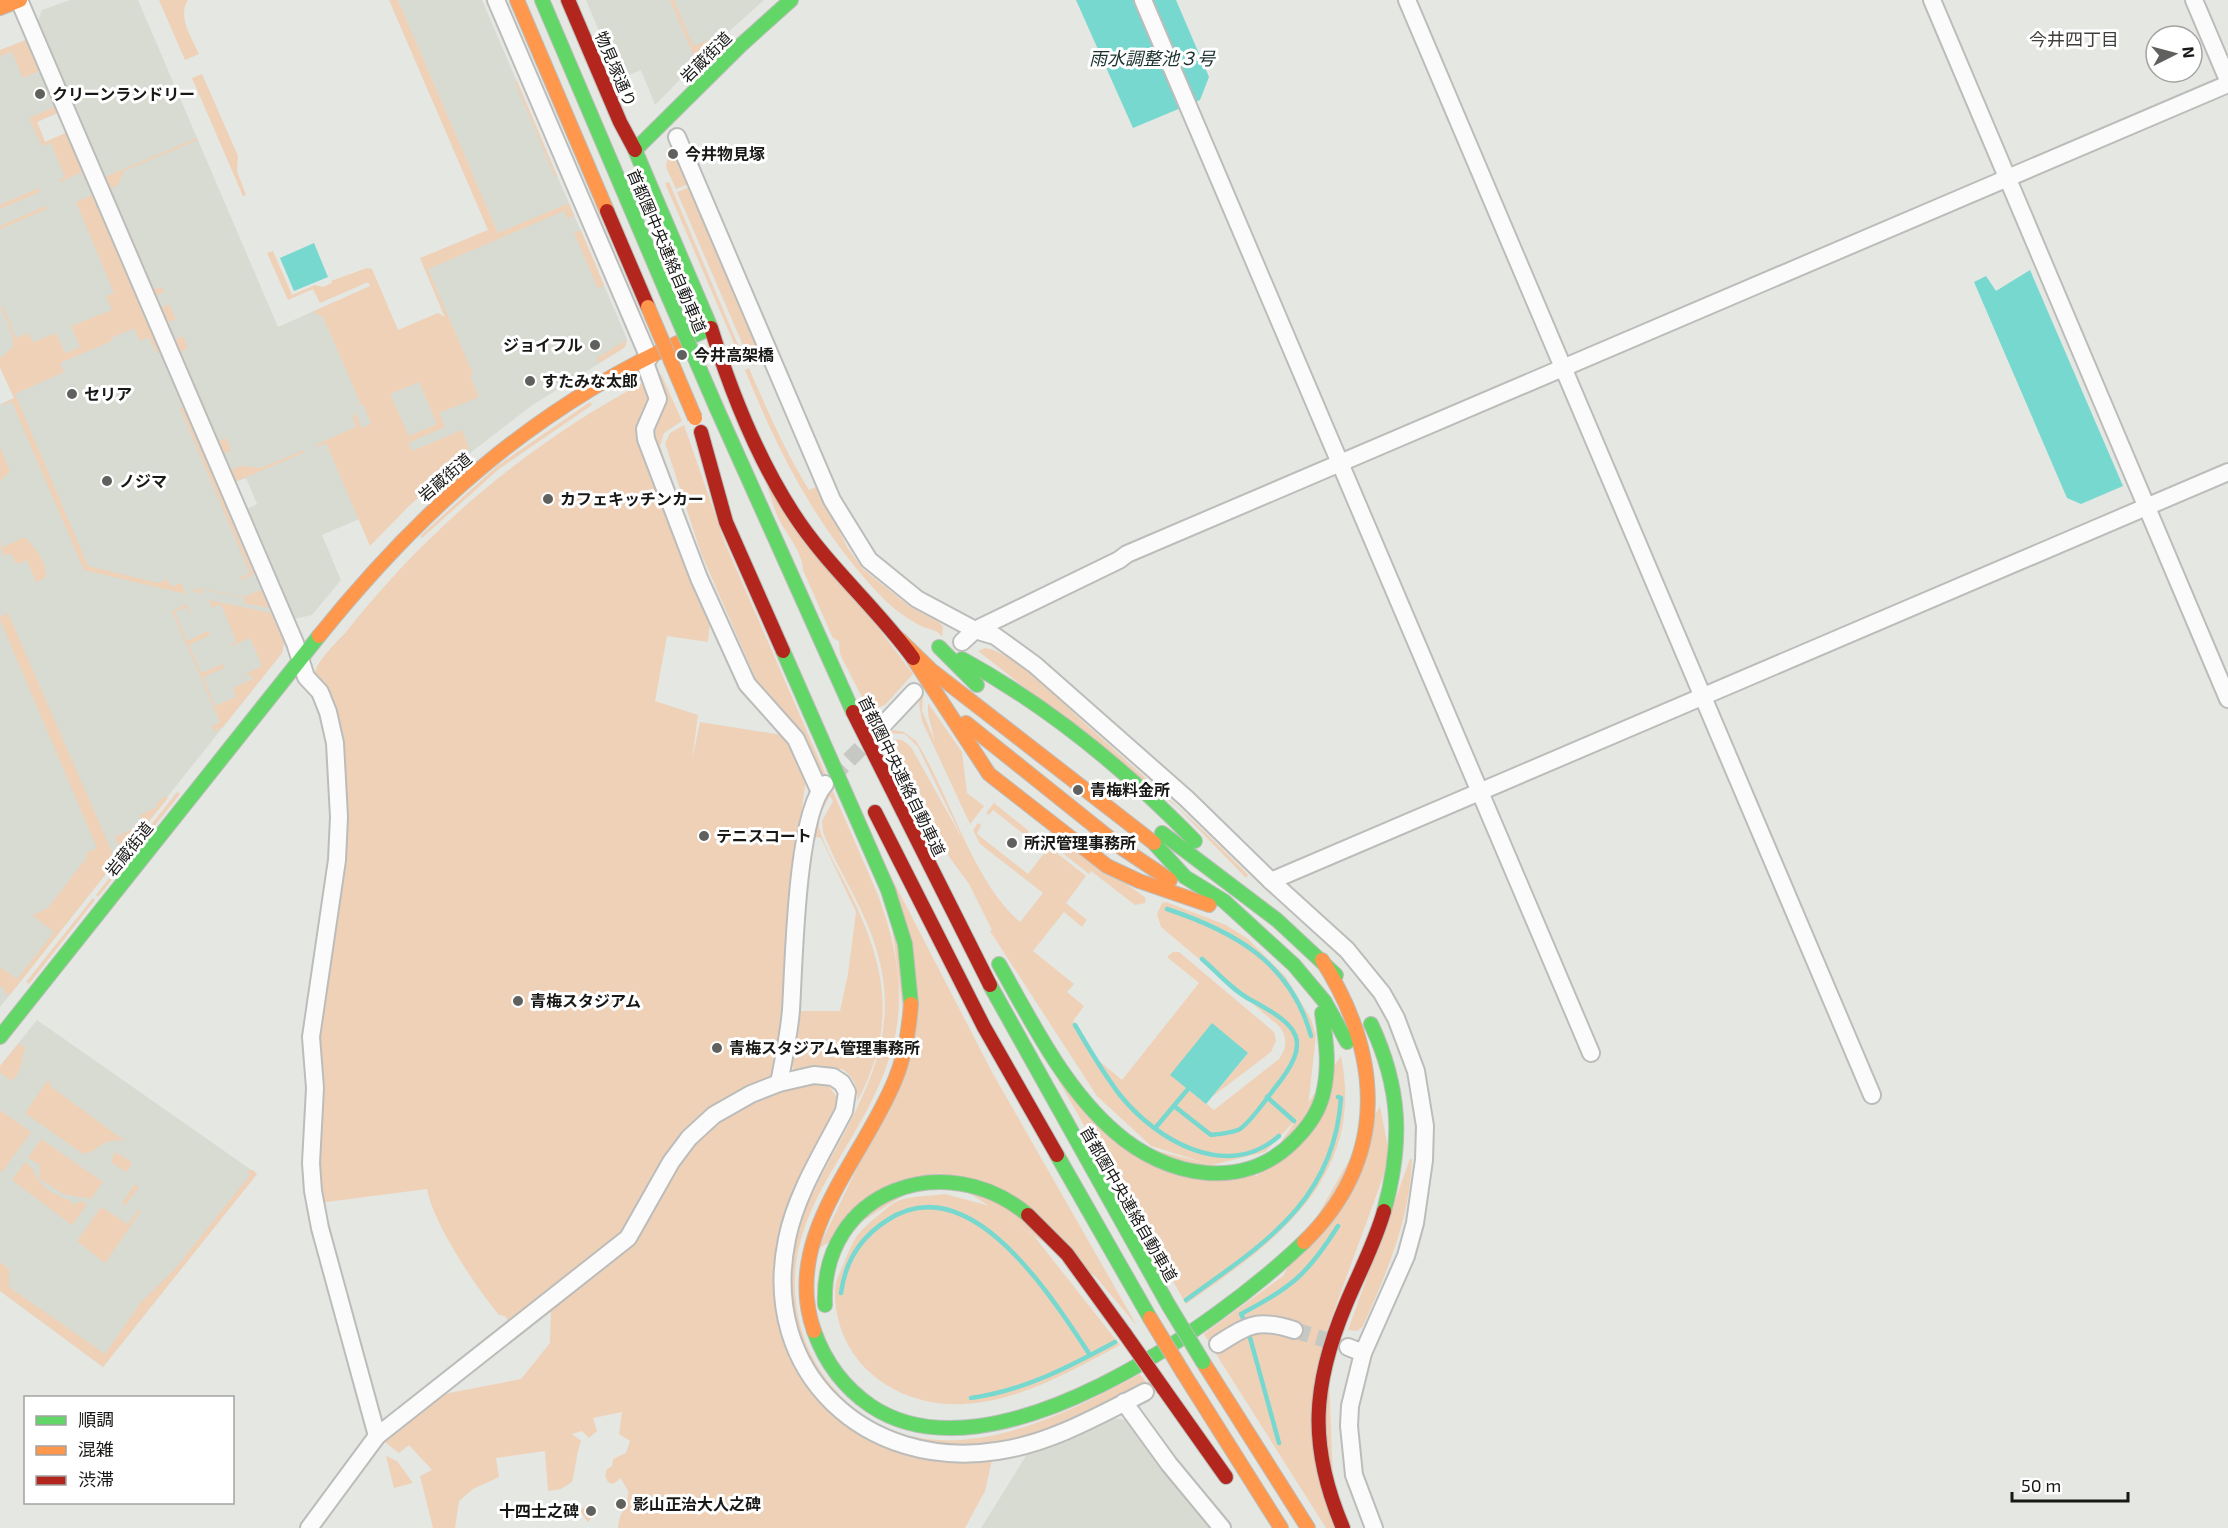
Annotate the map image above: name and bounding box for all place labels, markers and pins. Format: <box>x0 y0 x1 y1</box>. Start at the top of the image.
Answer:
place label: クリーンランドリー <box>52 84 195 103</box>
marker: クリーンランドリー <box>33 87 47 101</box>
place label: 今井物見塚 <box>685 144 765 163</box>
marker: 今井物見塚 <box>666 147 680 161</box>
place label: ジョイフル <box>503 335 583 354</box>
marker: ジョイフル <box>588 338 602 352</box>
place label: 今井高架橋 <box>694 345 774 364</box>
marker: 今井高架橋 <box>675 348 689 362</box>
place label: すたみな太郎 <box>542 371 638 390</box>
marker: すたみな太郎 <box>523 374 537 388</box>
place label: セリア <box>84 384 132 403</box>
marker: セリア <box>65 387 79 401</box>
place label: ノジマ <box>119 471 167 490</box>
marker: ノジマ <box>100 474 114 488</box>
place label: カフェキッチンカー <box>560 489 704 508</box>
marker: カフェキッチンカー <box>541 492 555 506</box>
place label: 青梅料金所 <box>1090 780 1170 799</box>
marker: 青梅料金所 <box>1071 783 1085 797</box>
place label: テニスコート <box>716 826 812 845</box>
marker: テニスコート <box>697 829 711 843</box>
place label: 所沢管理事務所 <box>1024 833 1136 852</box>
marker: 所沢管理事務所 <box>1005 836 1019 850</box>
place label: 青梅スタジアム <box>530 991 641 1010</box>
marker: 青梅スタジアム <box>511 994 525 1008</box>
place label: 青梅スタジアム管理事務所 <box>729 1038 920 1057</box>
marker: 青梅スタジアム管理事務所 <box>710 1041 724 1055</box>
place label: 影山正治大人之碑 <box>633 1494 761 1513</box>
marker: 影山正治大人之碑 <box>614 1497 628 1511</box>
place label: 十四士之碑 <box>499 1501 579 1520</box>
marker: 十四士之碑 <box>584 1504 598 1518</box>

